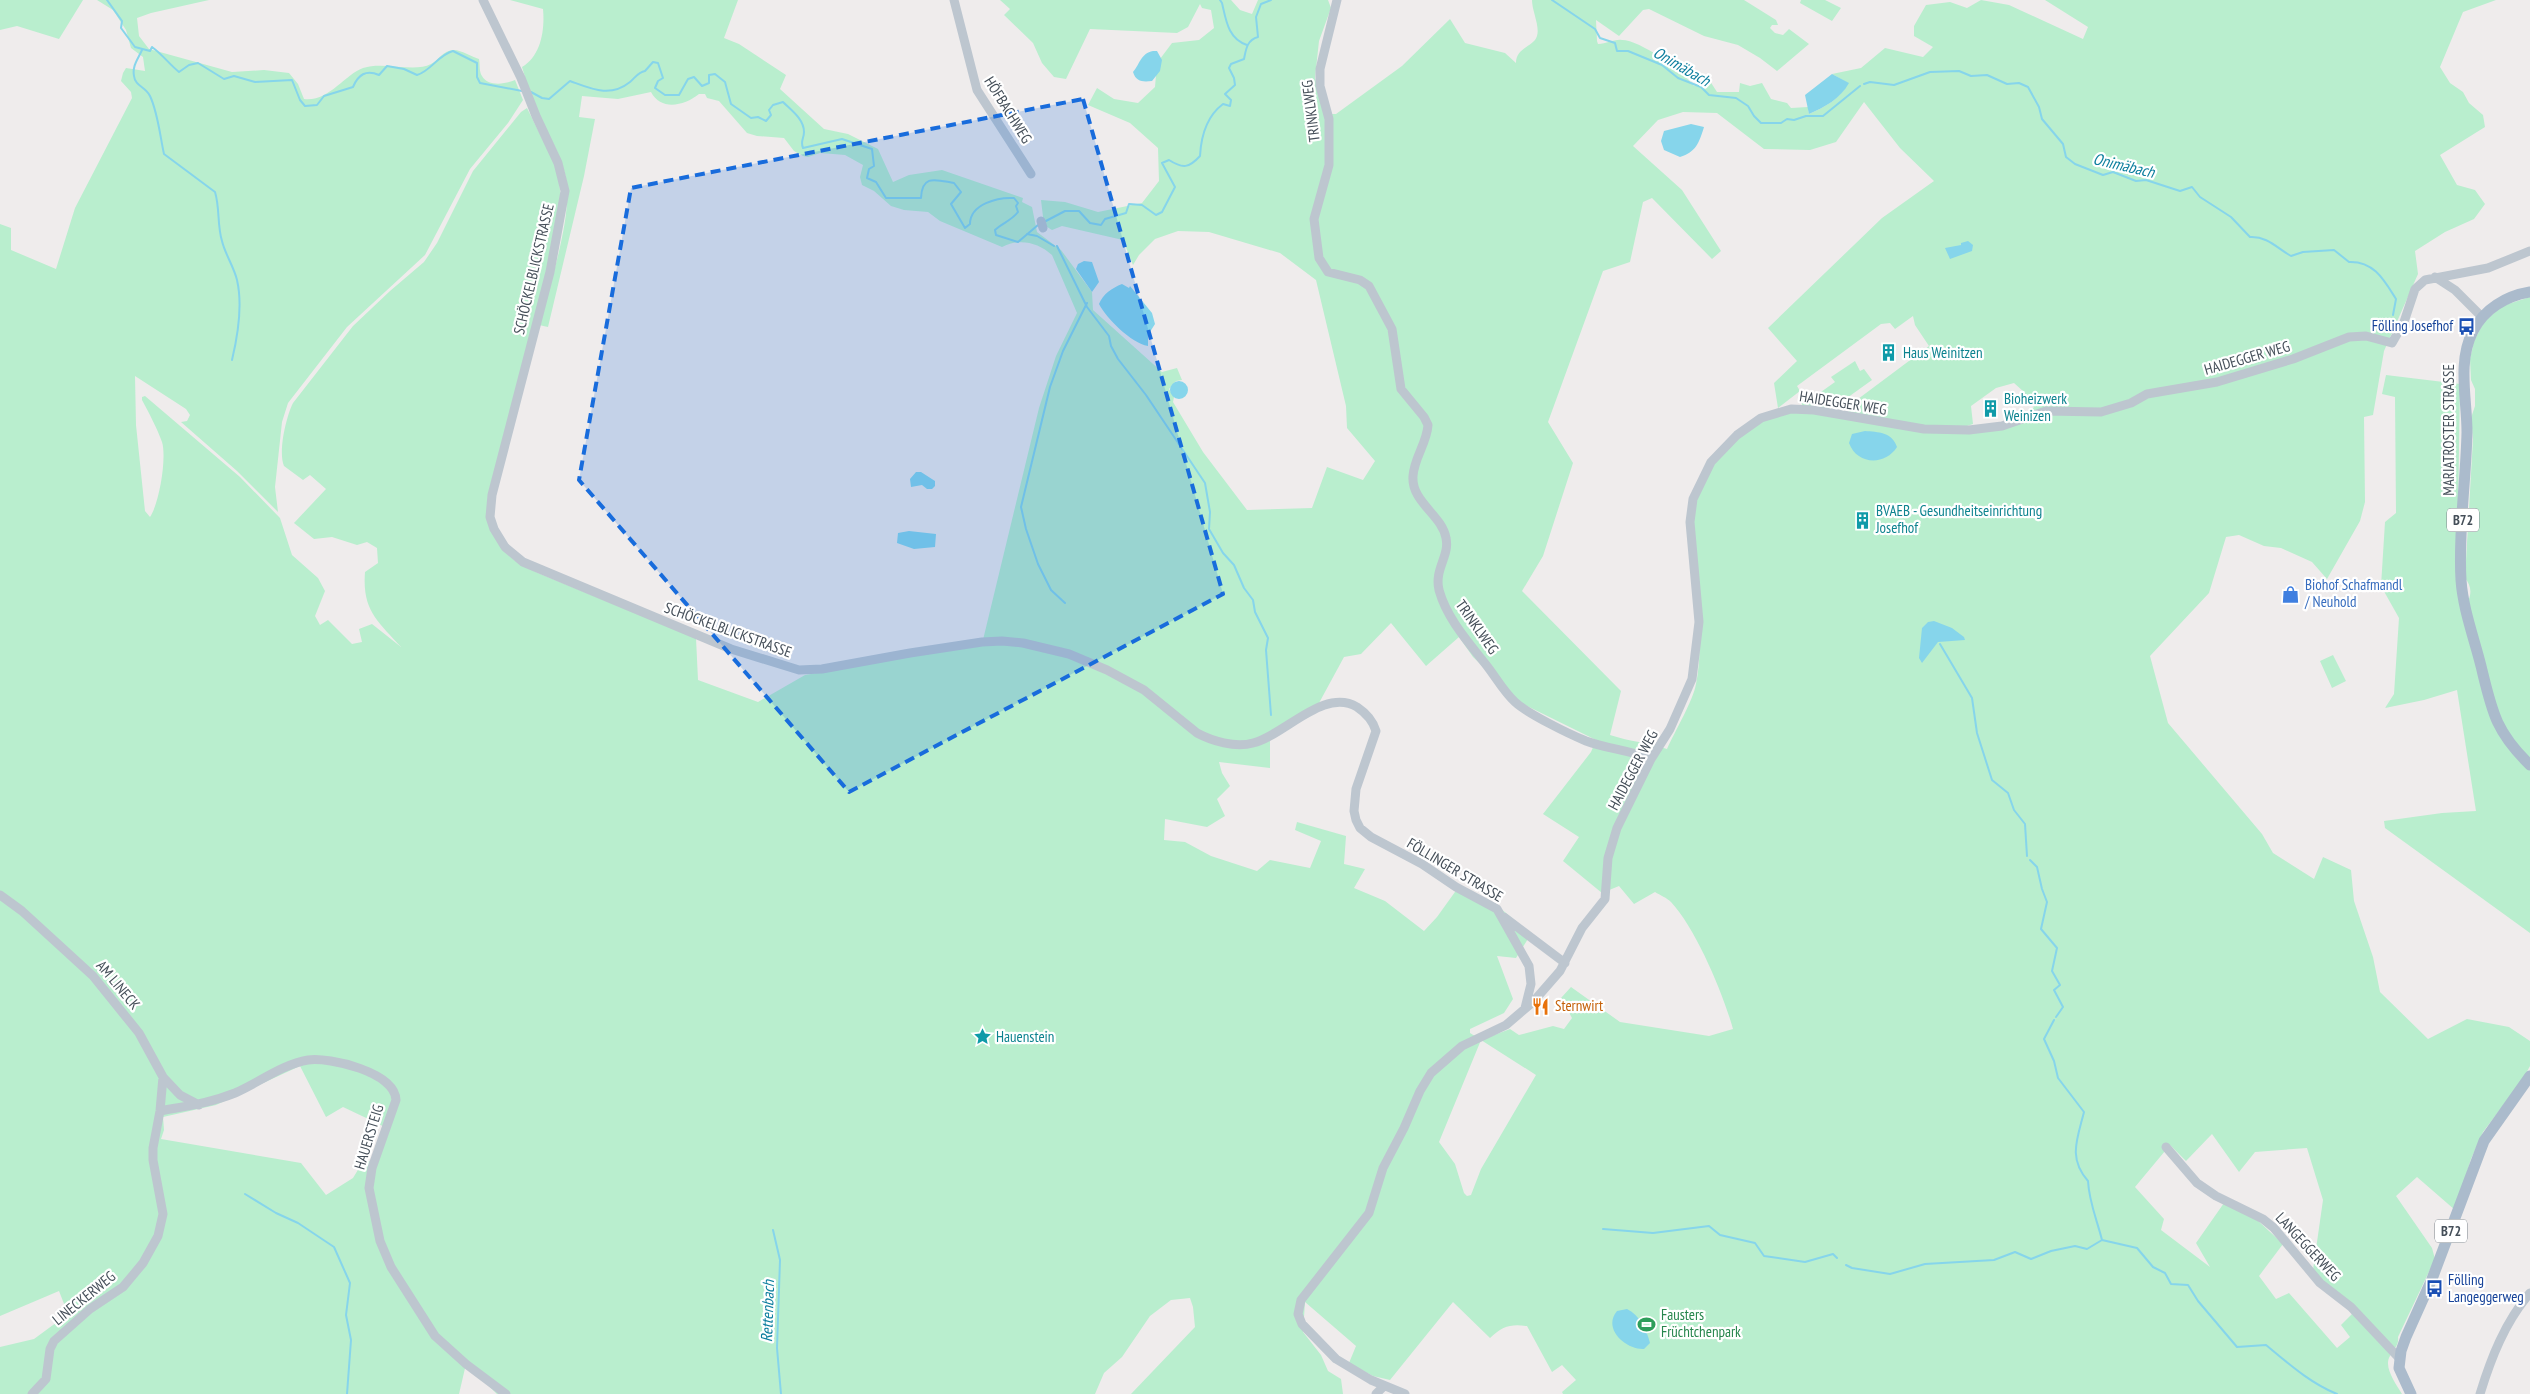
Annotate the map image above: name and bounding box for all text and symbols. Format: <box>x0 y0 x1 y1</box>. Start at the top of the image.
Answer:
water label: Onimäbach <box>1650 42 1715 91</box>
street label: HÖFBACHWEG <box>980 73 1036 147</box>
street label: TRINKLWEG <box>1297 79 1324 143</box>
water label: Onimäbach <box>2091 148 2157 182</box>
street label: SCHÖCKELBLICKSTRASSE <box>509 202 558 336</box>
place label: Fölling Josefhof <box>2372 316 2454 335</box>
bus stop icon: Fölling Josefhof <box>2457 316 2477 336</box>
street label: HAIDEGGER WEG <box>2202 336 2292 379</box>
building icon: Haus Weinitzen <box>1879 343 1899 363</box>
place label: Haus Weinitzen <box>1903 343 1983 362</box>
street label: MARIATROSTER STRASSE <box>2439 364 2458 496</box>
street label: HAIDEGGER WEG <box>1798 386 1888 419</box>
place label: Bioheizwerk Weinizen <box>2004 389 2067 425</box>
building icon: Bioheizwerk Weinizen <box>1980 398 2000 418</box>
place label: BVAEB - Gesundheitseinrichtung Josefhof <box>1875 501 2042 537</box>
road number: B72 <box>2447 508 2479 532</box>
building icon: BVAEB - Gesundheitseinrichtung Josefhof <box>1852 510 1872 530</box>
place label: Biohof Schafmandl / Neuhold <box>2304 575 2403 611</box>
shop icon: Biohof Schafmandl / Neuhold <box>2281 584 2301 604</box>
street label: TRINKLWEG <box>1452 596 1503 658</box>
street label: SCHÖCKELBLICKSTRASSE <box>662 598 794 661</box>
street label: HAIDEGGER WEG <box>1603 726 1662 813</box>
street label: FÖLLINGER STRASSE <box>1404 833 1507 906</box>
street label: AM LINECK <box>92 956 145 1014</box>
restaurant icon: Sternwirt <box>1531 996 1551 1016</box>
place label: Sternwirt <box>1555 996 1603 1015</box>
place icon: Hauenstein <box>972 1027 992 1047</box>
place label: Hauenstein <box>996 1027 1054 1046</box>
street label: HAUERSTEIG <box>350 1102 387 1172</box>
street label: LANGEGGERWEG <box>2272 1208 2345 1285</box>
road number: B72 <box>2435 1220 2467 1242</box>
street label: LINECKERWEG <box>48 1266 119 1329</box>
place label: Fölling Langeggerweg <box>2448 1270 2524 1306</box>
water label: Rettenbach <box>756 1279 778 1342</box>
bus stop icon: Fölling Langeggerweg <box>2424 1279 2444 1299</box>
place label: Fausters Früchtchenpark <box>1661 1305 1741 1341</box>
sports icon: Fausters Früchtchenpark <box>1637 1314 1657 1334</box>

